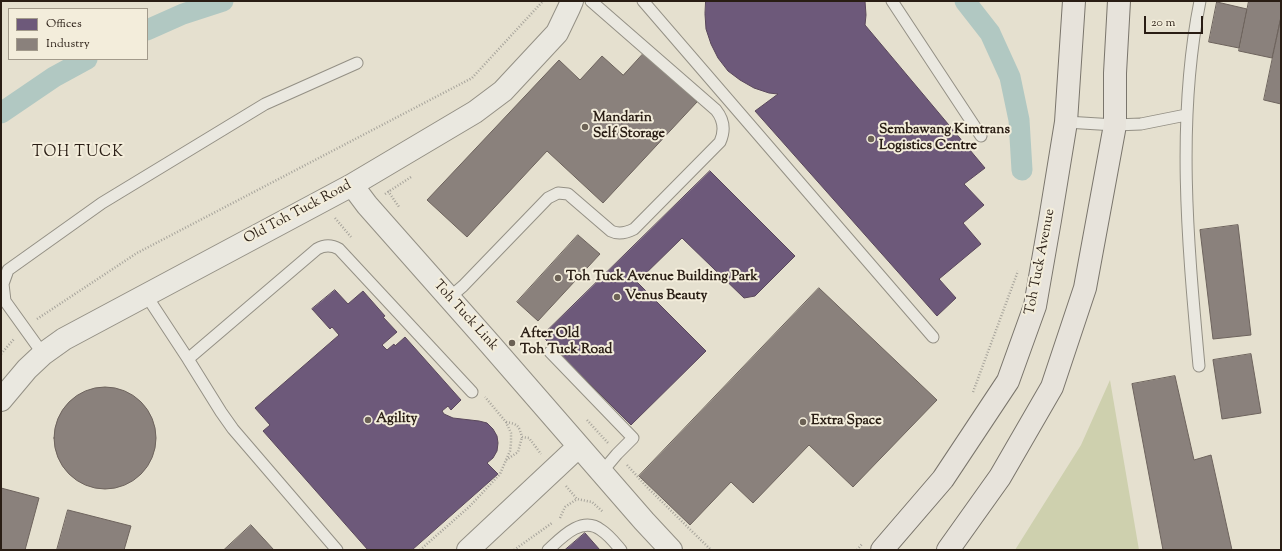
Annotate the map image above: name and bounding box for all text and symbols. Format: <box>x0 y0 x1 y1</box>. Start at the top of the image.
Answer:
legend <box>8 8 148 60</box>
scale bar <box>1146 8 1205 34</box>
text: 20 m <box>1151 14 1175 32</box>
text: Offices <box>46 15 82 33</box>
text: Industry <box>46 35 90 53</box>
place label: Mandarin Self Storage <box>593 111 665 144</box>
marker: Mandarin Self Storage <box>580 122 590 132</box>
place label: Sembawang Kimtrans Logistics Centre <box>879 123 1010 156</box>
marker: Sembawang Kimtrans Logistics Centre <box>866 134 876 144</box>
district label: TOH TUCK <box>32 144 124 162</box>
street label: Old Toh Tuck Road <box>242 178 354 248</box>
street label: Toh Tuck Avenue <box>1022 208 1060 316</box>
place label: Toh Tuck Avenue Building Park <box>566 270 758 286</box>
marker: Toh Tuck Avenue Building Park <box>553 273 563 283</box>
street label: Toh Tuck Link <box>429 277 501 355</box>
place label: Venus Beauty <box>625 289 708 305</box>
marker: Venus Beauty <box>612 292 622 302</box>
place label: After Old Toh Tuck Road <box>520 327 612 360</box>
marker: After Old Toh Tuck Road <box>507 338 517 348</box>
place label: Agility <box>376 412 417 428</box>
place label: Extra Space <box>811 414 882 430</box>
marker: Agility <box>363 415 373 425</box>
marker: Extra Space <box>798 417 808 427</box>

